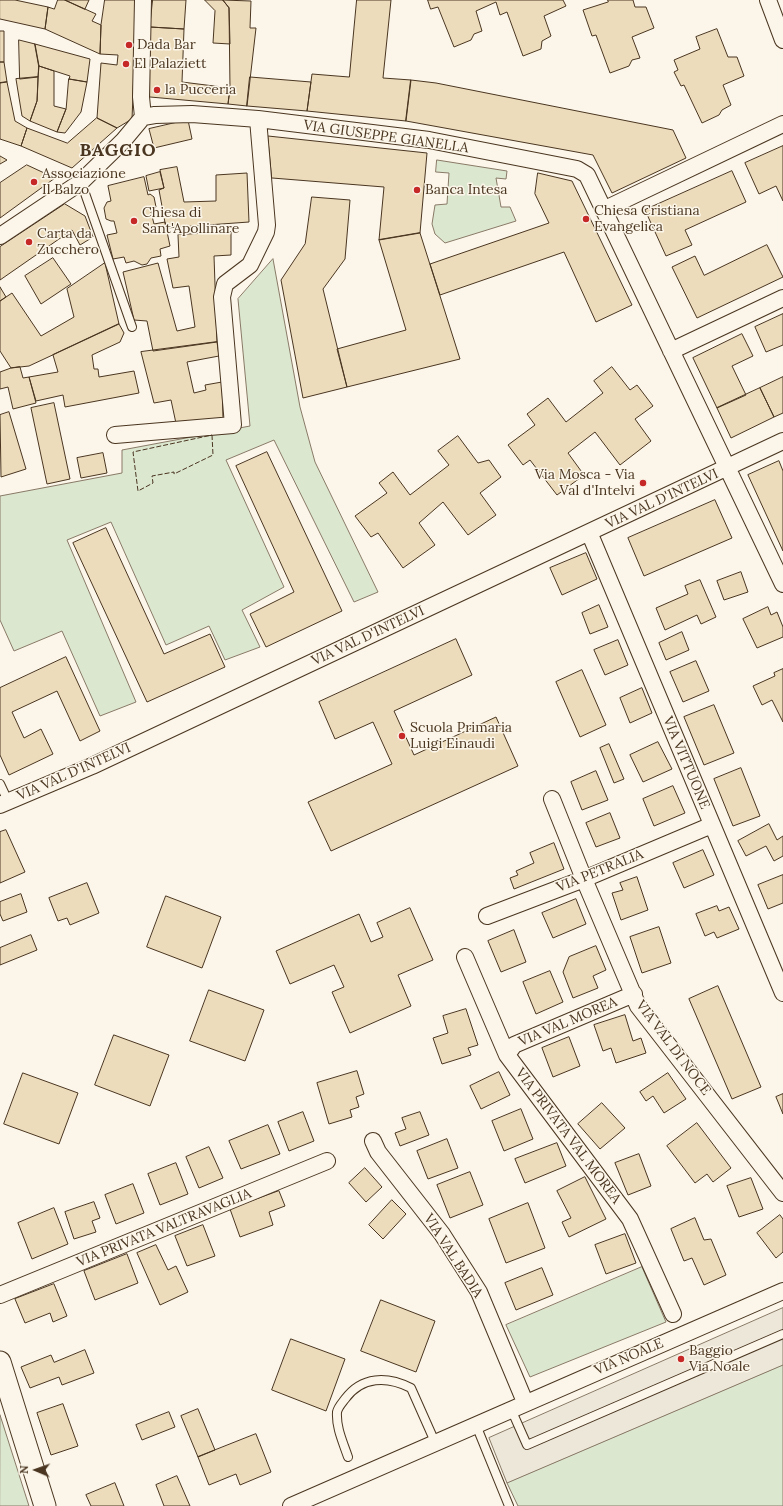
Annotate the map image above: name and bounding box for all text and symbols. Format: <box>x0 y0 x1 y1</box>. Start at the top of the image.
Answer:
place label: Dada Bar <box>137 37 196 53</box>
marker: Dada Bar <box>124 40 134 50</box>
place label: El Palaziett <box>134 56 206 72</box>
marker: El Palaziett <box>121 59 131 69</box>
place label: la Pucceria <box>165 82 236 98</box>
marker: la Pucceria <box>152 85 162 95</box>
street label: VIA GIUSEPPE GIANELLA <box>302 117 470 157</box>
district label: BAGGIO <box>79 140 157 162</box>
place label: Associazione Il Balzo <box>42 166 126 198</box>
marker: Associazione Il Balzo <box>29 177 39 187</box>
place label: Banca Intesa <box>425 182 507 198</box>
marker: Banca Intesa <box>412 185 422 195</box>
place label: Chiesa Cristiana Evangelica <box>594 203 700 236</box>
place label: Chiesa di Sant'Apollinare <box>142 205 239 238</box>
marker: Chiesa Cristiana Evangelica <box>581 214 591 224</box>
marker: Chiesa di Sant'Apollinare <box>129 216 139 226</box>
place label: Carta da Zucchero <box>37 226 99 258</box>
marker: Carta da Zucchero <box>24 237 34 247</box>
street label: VIA VAL D'INTELVI <box>603 465 721 533</box>
place label: Via Mosca - Via Val d'Intelvi <box>535 467 635 500</box>
marker: Via Mosca - Via Val d'Intelvi <box>638 478 648 488</box>
street label: VIA VAL D'INTELVI <box>309 602 427 670</box>
street label: VIA VITTUONE <box>659 714 713 812</box>
place label: Scuola Primaria Luigi Einaudi <box>410 720 512 752</box>
marker: Scuola Primaria Luigi Einaudi <box>397 731 407 741</box>
street label: VIA VAL D'INTELVI <box>15 739 133 805</box>
street label: VIA PETRALIA <box>554 846 646 896</box>
street label: VIA VAL MOREA <box>516 994 620 1050</box>
street label: VIA VAL DI NOCE <box>632 997 714 1099</box>
street label: VIA PRIVATA VAL MOREA <box>512 1065 624 1207</box>
street label: VIA PRIVATA VALTRAVAGLIA <box>74 1185 254 1271</box>
street label: VIA VAL BADIA <box>420 1211 486 1301</box>
street label: VIA NOALE <box>592 1335 666 1379</box>
place label: Baggio Via Noale <box>689 1343 750 1376</box>
marker: Baggio Via Noale <box>676 1354 686 1364</box>
north arrow <box>16 1450 56 1490</box>
text: N <box>17 1465 31 1474</box>

